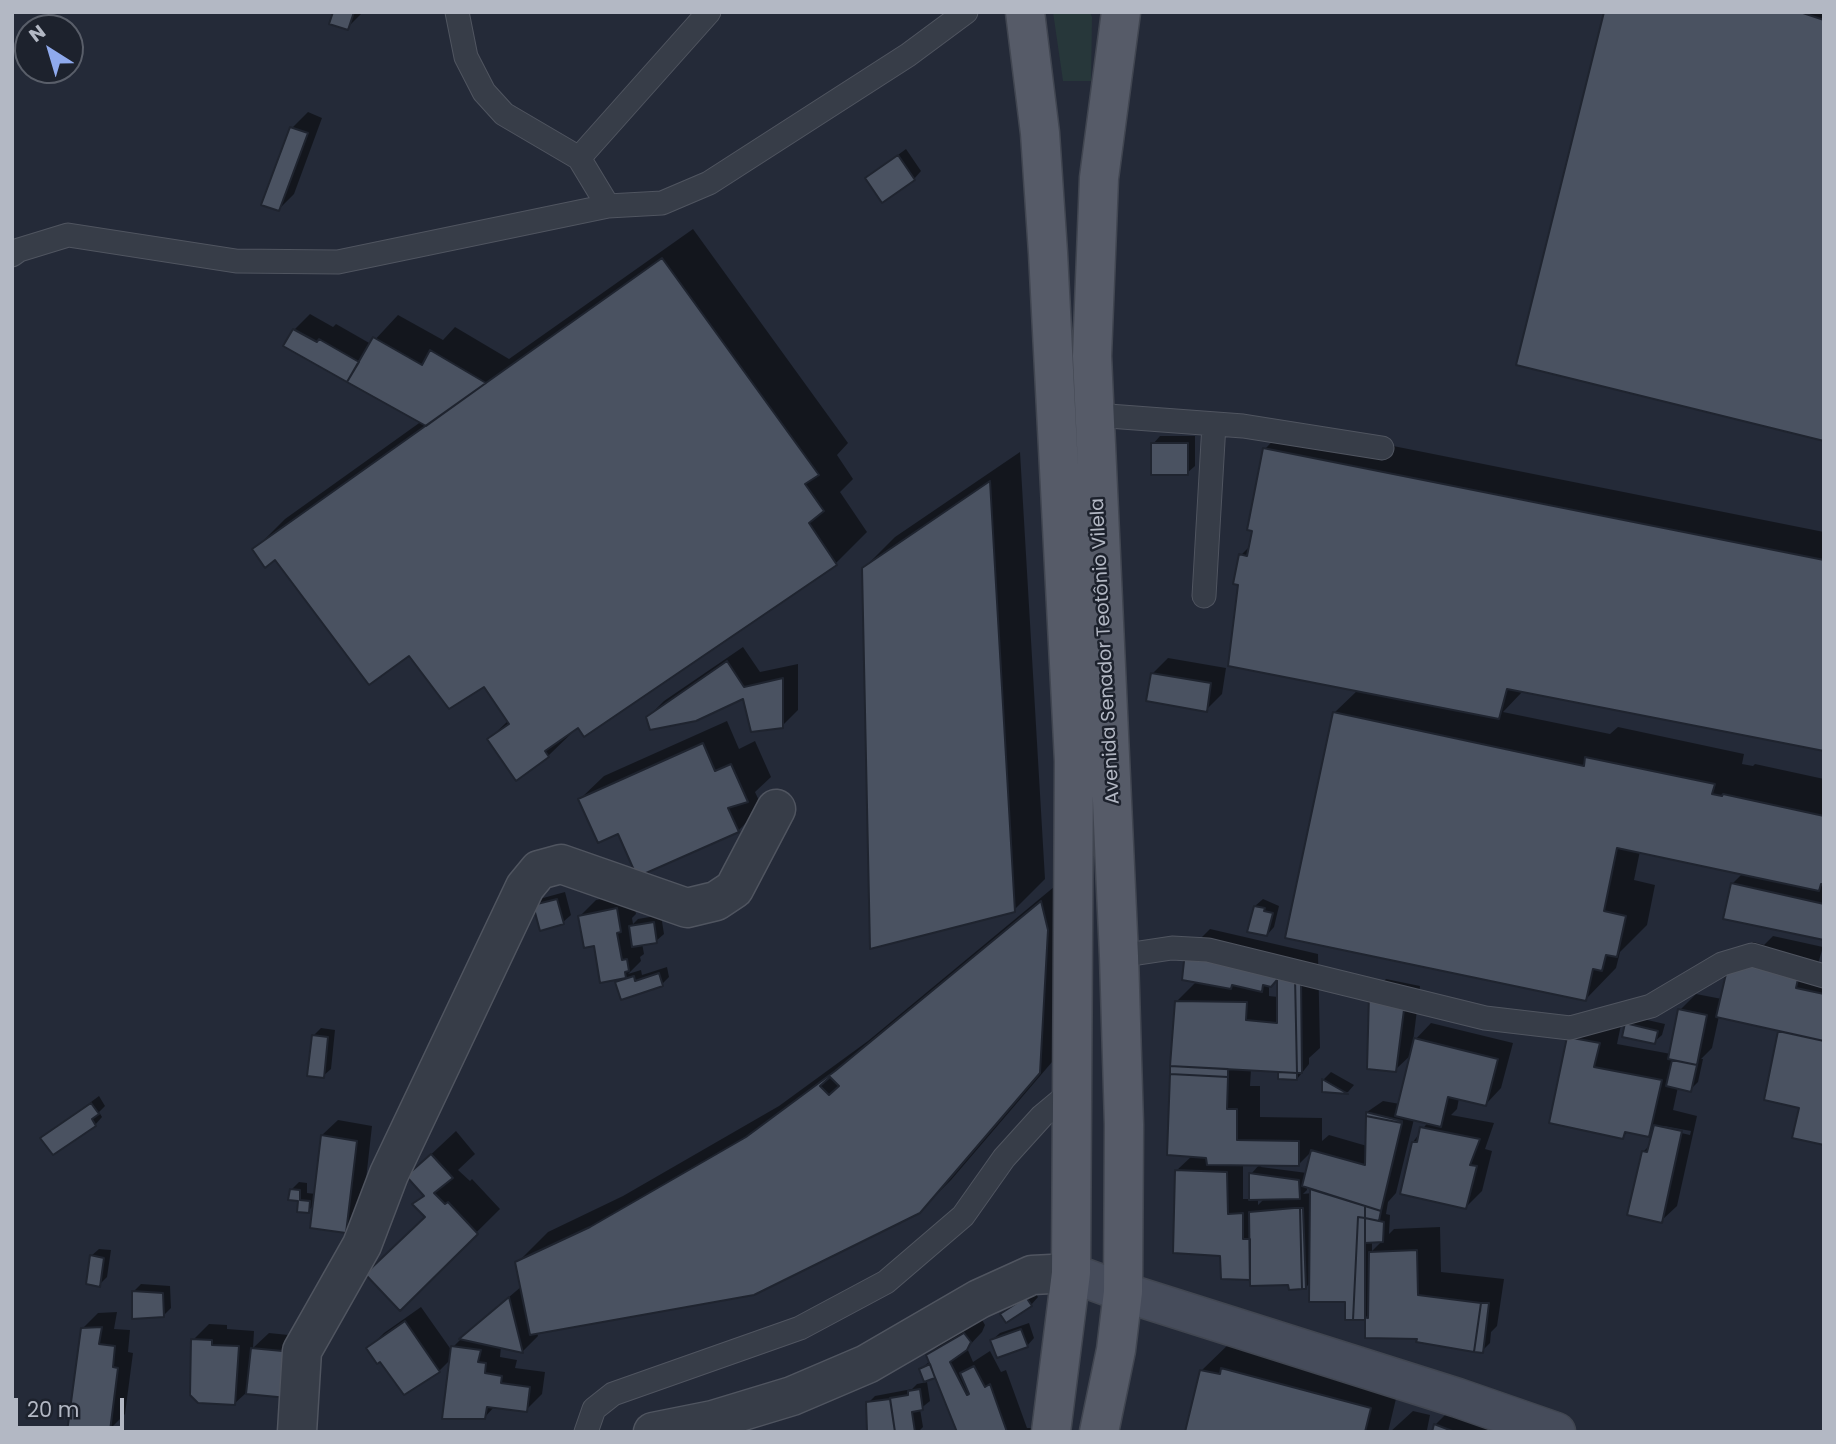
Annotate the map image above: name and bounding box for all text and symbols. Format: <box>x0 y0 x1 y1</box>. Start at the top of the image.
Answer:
north arrow <box>14 14 84 84</box>
text: N <box>23 18 51 49</box>
street label: Avenida Senador Teotônio Vilela <box>1087 497 1125 805</box>
scale bar <box>18 1384 128 1428</box>
text: 20 m <box>27 1395 80 1424</box>

